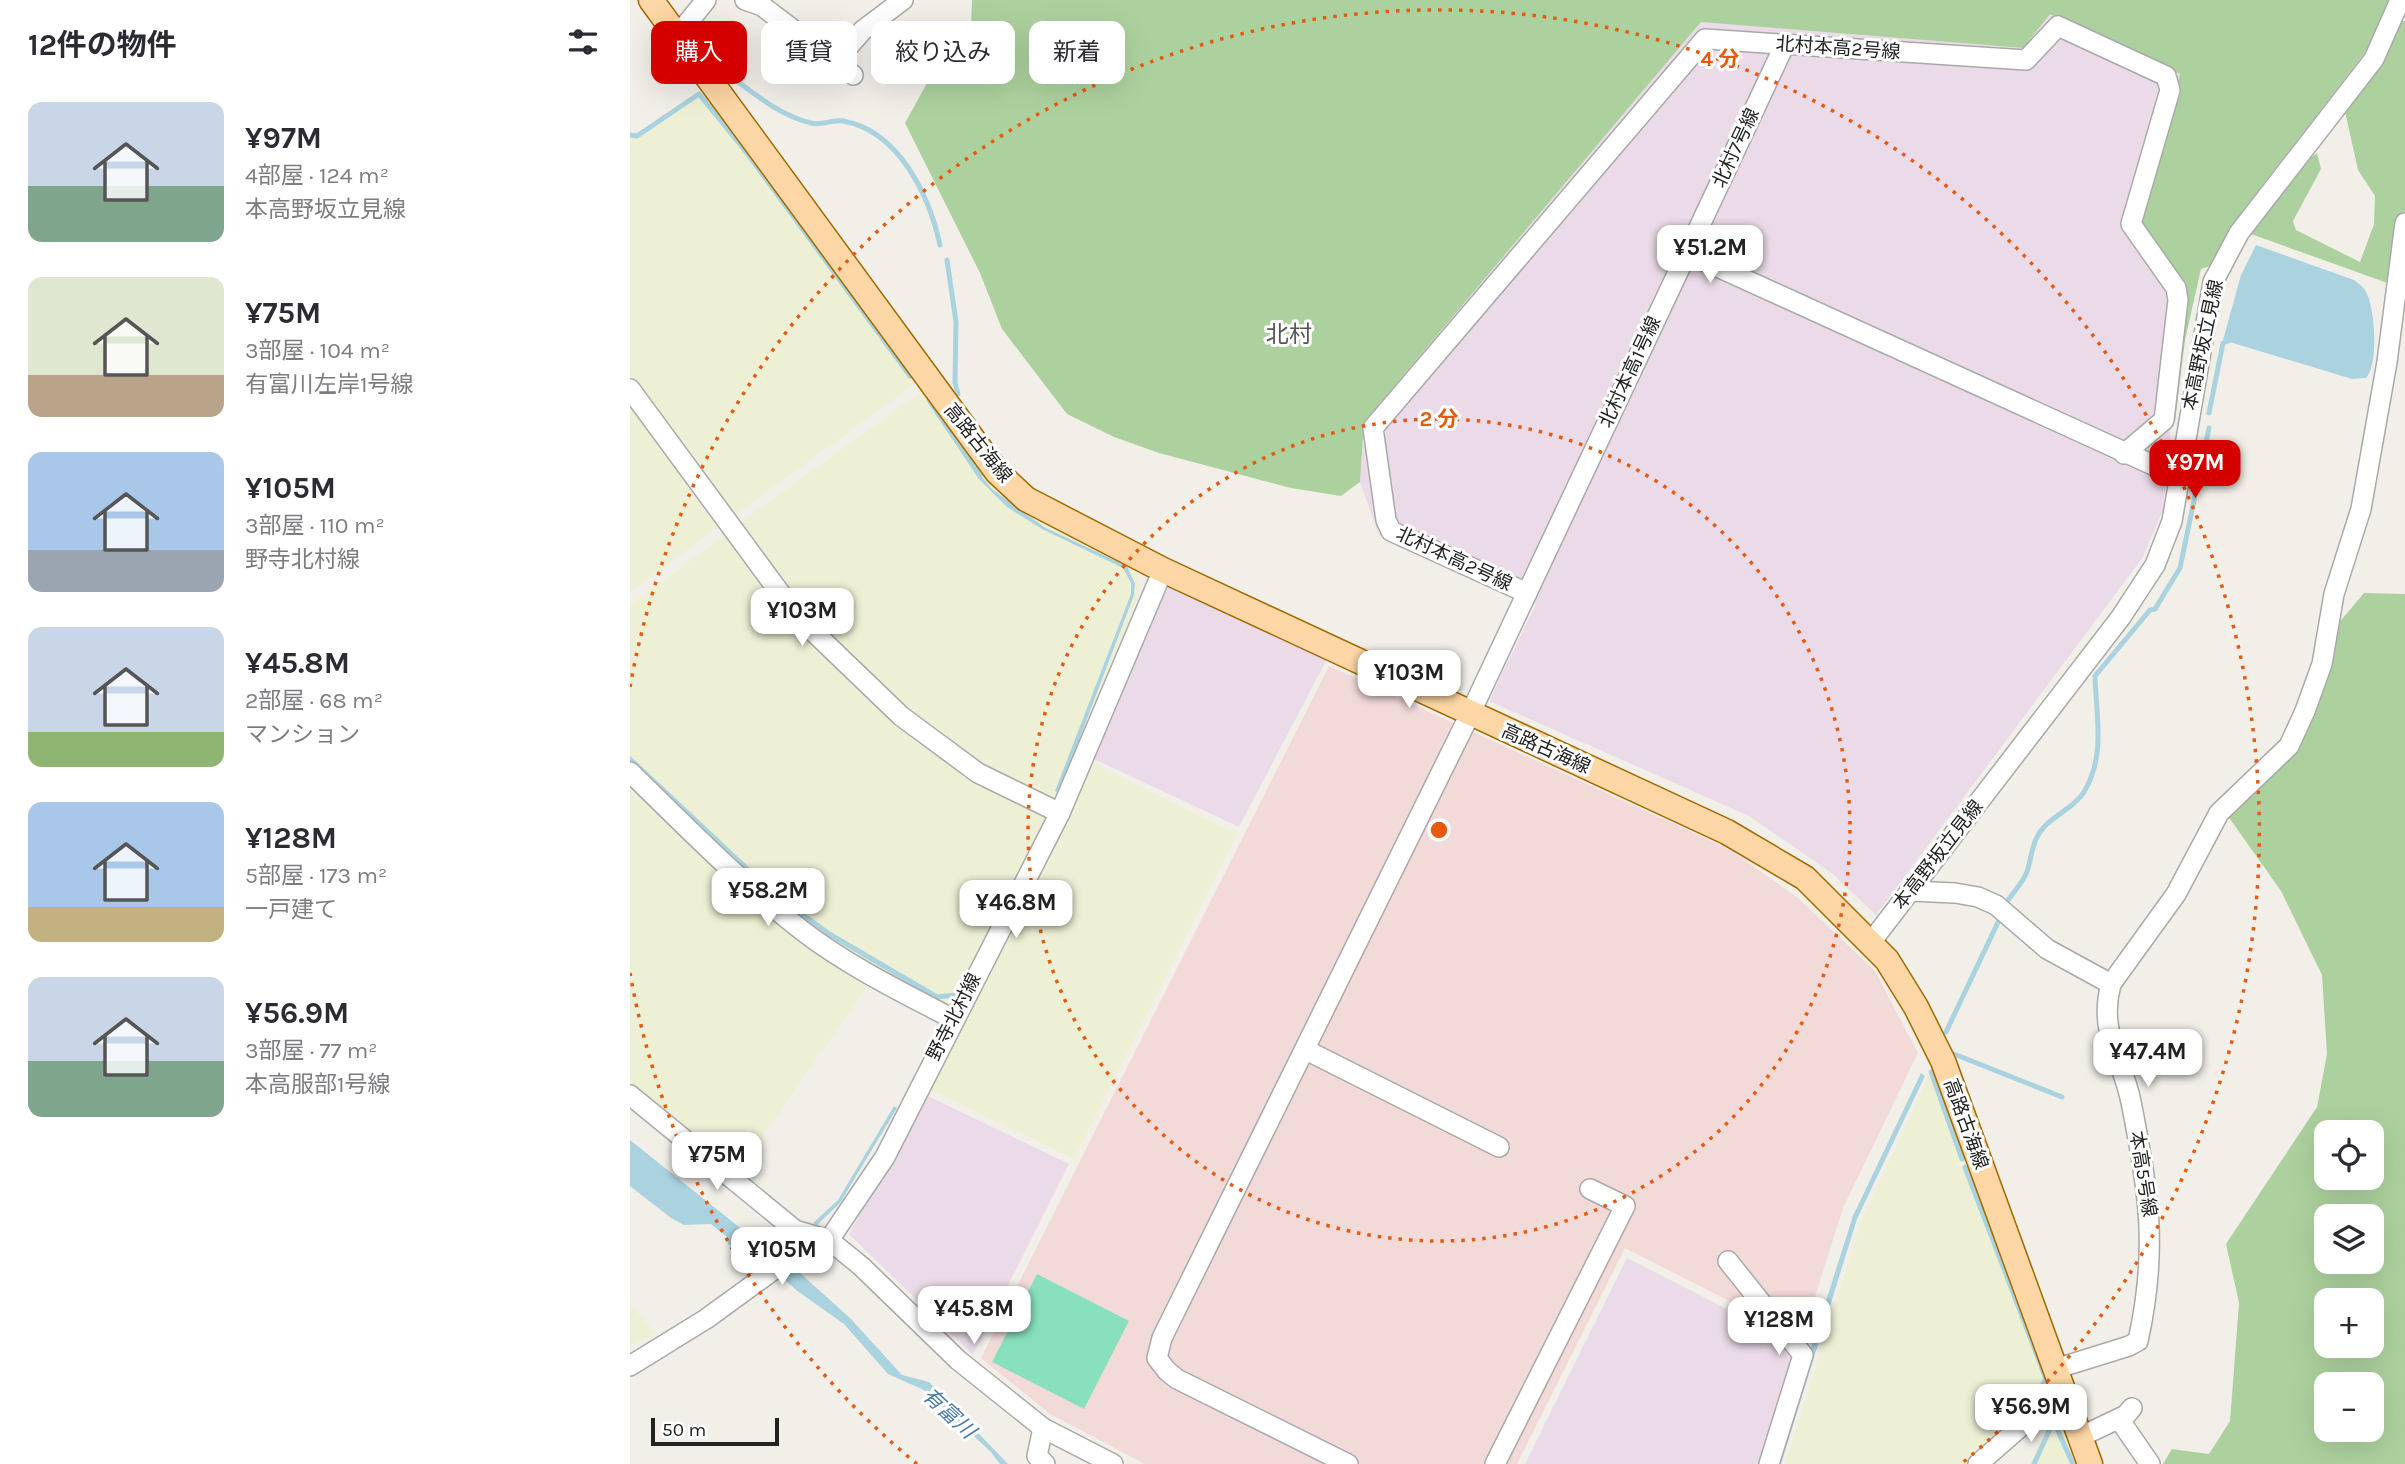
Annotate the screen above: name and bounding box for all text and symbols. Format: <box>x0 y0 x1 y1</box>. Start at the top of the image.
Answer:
chip: 購入 <box>651 21 747 84</box>
chip: 賃貸 <box>761 21 857 84</box>
chip: 絞り込み <box>871 21 1015 84</box>
chip: 新着 <box>1029 21 1125 84</box>
icon: filters <box>564 23 602 61</box>
text: 12件の物件 <box>28 27 177 63</box>
street label: 北村本高2号線 <box>1775 33 1901 63</box>
text: 4 分 <box>1701 47 1739 71</box>
street label: 北村7号線 <box>1708 105 1764 191</box>
text: ¥97M <box>245 120 322 156</box>
icon: home <box>84 130 168 214</box>
text: 4部屋 · 124 m² <box>245 162 389 189</box>
text: 本高野坂立見線 <box>245 196 406 223</box>
pin: ¥51.2M <box>1653 226 1767 285</box>
text: ¥51.2M <box>1673 234 1747 261</box>
street label: 本高野坂立見線 <box>2178 278 2228 412</box>
text: ¥75M <box>245 295 321 331</box>
icon: home <box>84 305 168 389</box>
street label: 北村本高1号線 <box>1595 313 1665 431</box>
district label: 北村 <box>1266 321 1312 348</box>
text: 3部屋 · 104 m² <box>245 337 390 364</box>
text: 有富川左岸1号線 <box>245 371 414 398</box>
street label: 高路古海線 <box>940 399 1016 487</box>
text: 2 分 <box>1419 407 1459 431</box>
pin: ¥97M <box>2154 440 2236 500</box>
text: ¥97M <box>2165 449 2225 476</box>
text: ¥105M <box>245 470 336 506</box>
icon: home <box>84 480 168 564</box>
text: 3部屋 · 110 m² <box>245 512 385 539</box>
street label: 北村本高2号線 <box>1393 523 1515 595</box>
text: 野寺北村線 <box>245 546 360 573</box>
pin: ¥103M <box>753 588 851 648</box>
text: ¥103M <box>767 597 837 624</box>
text: ¥45.8M <box>245 645 350 681</box>
pin: ¥103M <box>1360 650 1458 710</box>
icon: home <box>84 655 168 739</box>
text: ¥103M <box>1374 659 1444 686</box>
text: 2部屋 · 68 m² <box>245 687 383 714</box>
street label: 高路古海線 <box>1498 720 1594 778</box>
text: マンション <box>245 721 360 748</box>
street label: 本高野坂立見線 <box>1888 796 1988 914</box>
centre of rings <box>1427 818 1451 842</box>
text: ¥128M <box>245 820 337 856</box>
icon: home <box>84 830 168 914</box>
text: 5部屋 · 173 m² <box>245 862 387 889</box>
pin: ¥58.2M <box>711 869 825 928</box>
text: ¥58.2M <box>728 877 808 904</box>
pin: ¥46.8M <box>959 880 1073 940</box>
text: ¥46.8M <box>975 889 1057 916</box>
text: 一戸建て <box>245 896 337 923</box>
street label: 野寺北村線 <box>923 970 985 1064</box>
text: ¥56.9M <box>245 995 349 1031</box>
icon: home <box>84 1005 168 1089</box>
pin: ¥47.4M <box>2091 1030 2205 1089</box>
text: 3部屋 · 77 m² <box>245 1037 377 1064</box>
text: ¥47.4M <box>2109 1038 2187 1065</box>
text: 本高服部1号線 <box>245 1071 391 1098</box>
street label: 高路古海線 <box>1939 1076 1993 1172</box>
map controls <box>2314 1120 2384 1442</box>
button: locate <box>2314 1120 2384 1190</box>
street label: 本高5号線 <box>2125 1129 2161 1219</box>
pin: ¥75M <box>676 1132 758 1192</box>
text: ¥75M <box>688 1141 746 1168</box>
button: layers <box>2314 1204 2384 1274</box>
pin: ¥105M <box>733 1228 831 1287</box>
text: ¥105M <box>747 1236 817 1263</box>
pin: ¥45.8M <box>917 1286 1031 1346</box>
button: + <box>2314 1288 2384 1358</box>
text: ¥45.8M <box>934 1295 1014 1322</box>
pin: ¥128M <box>1730 1298 1828 1357</box>
text: ¥128M <box>1744 1306 1814 1333</box>
button: − <box>2314 1372 2384 1442</box>
water label: 有富川 <box>918 1383 982 1445</box>
pin: ¥56.9M <box>1974 1384 2088 1444</box>
text: ¥56.9M <box>1991 1393 2071 1420</box>
scale bar <box>651 1415 779 1447</box>
text: 50 m <box>662 1419 706 1441</box>

